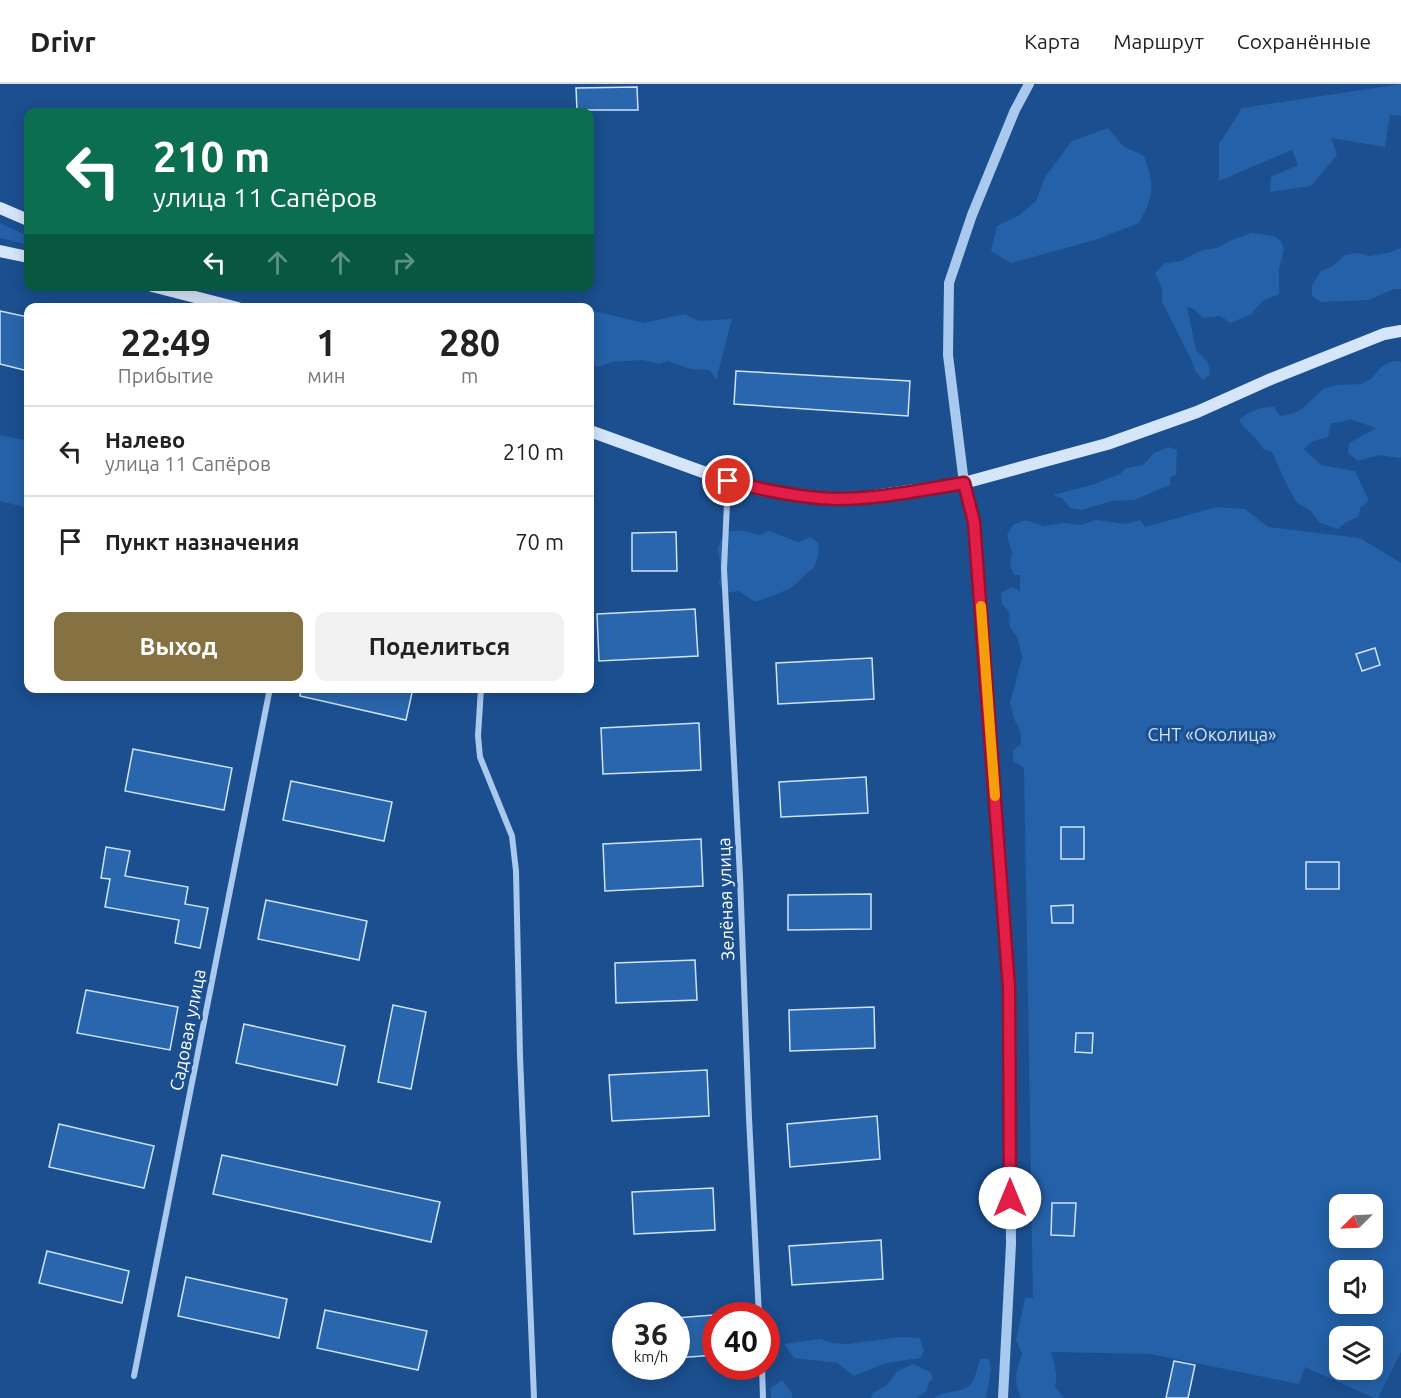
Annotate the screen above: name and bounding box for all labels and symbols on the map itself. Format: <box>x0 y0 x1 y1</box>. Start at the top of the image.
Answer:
pin <box>702 455 753 506</box>
park label: СНТ «Околица» <box>1148 724 1276 744</box>
street label: Зелёная улица <box>713 837 737 961</box>
street label: Садовая улица <box>165 967 209 1092</box>
position arrow <box>978 1166 1042 1230</box>
north arrow <box>1329 1194 1383 1248</box>
speed limit sign: 40 <box>702 1302 780 1380</box>

